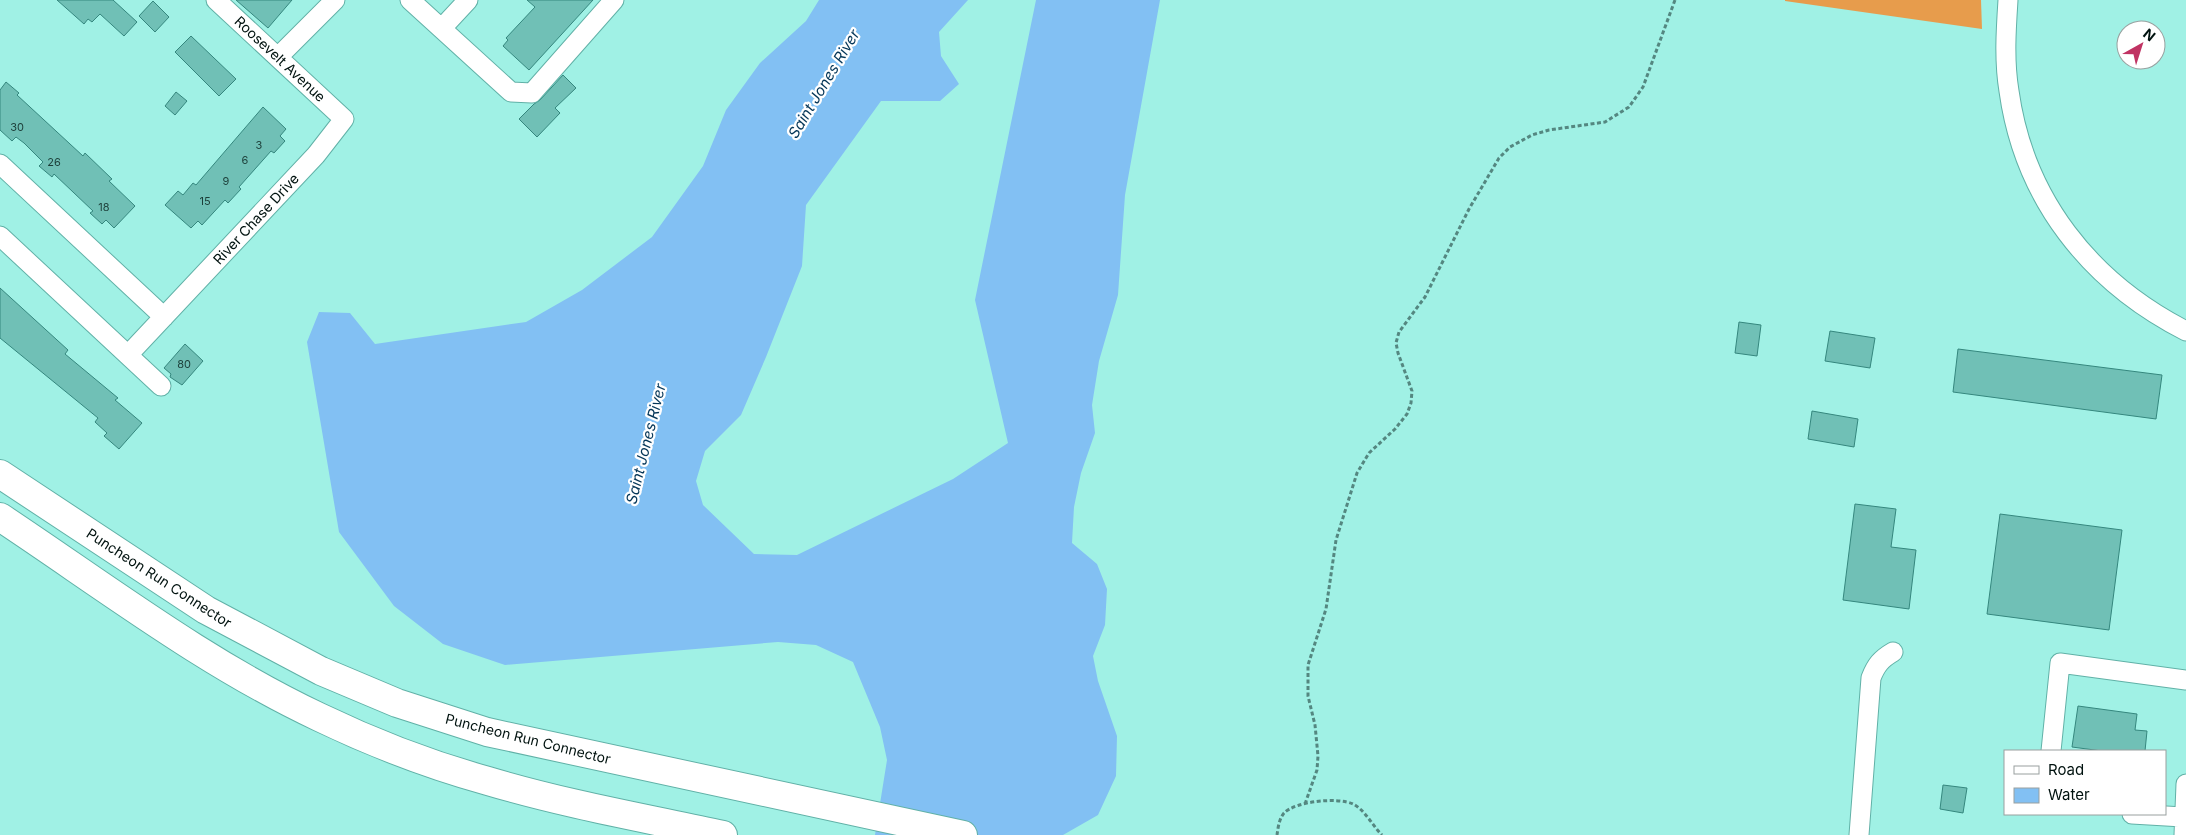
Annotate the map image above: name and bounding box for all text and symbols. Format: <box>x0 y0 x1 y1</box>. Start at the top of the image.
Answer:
street label: Roosevelt Avenue <box>231 12 329 105</box>
north arrow <box>2116 20 2166 70</box>
text: N <box>2140 25 2159 44</box>
water label: Saint Jones River <box>784 26 864 142</box>
house number: 30 <box>10 120 24 134</box>
house number: 3 <box>256 138 263 152</box>
house number: 6 <box>242 153 249 167</box>
house number: 26 <box>47 155 61 169</box>
street label: River Chase Drive <box>209 170 302 268</box>
house number: 9 <box>223 174 230 188</box>
house number: 15 <box>199 194 211 208</box>
house number: 18 <box>98 200 110 214</box>
house number: 80 <box>177 357 191 371</box>
water label: Saint Jones River <box>621 381 670 506</box>
street label: Puncheon Run Connector <box>84 524 235 631</box>
street label: Puncheon Run Connector <box>444 710 612 767</box>
legend <box>2004 750 2166 815</box>
text: Road <box>2048 760 2084 779</box>
text: Water <box>2048 785 2090 804</box>

